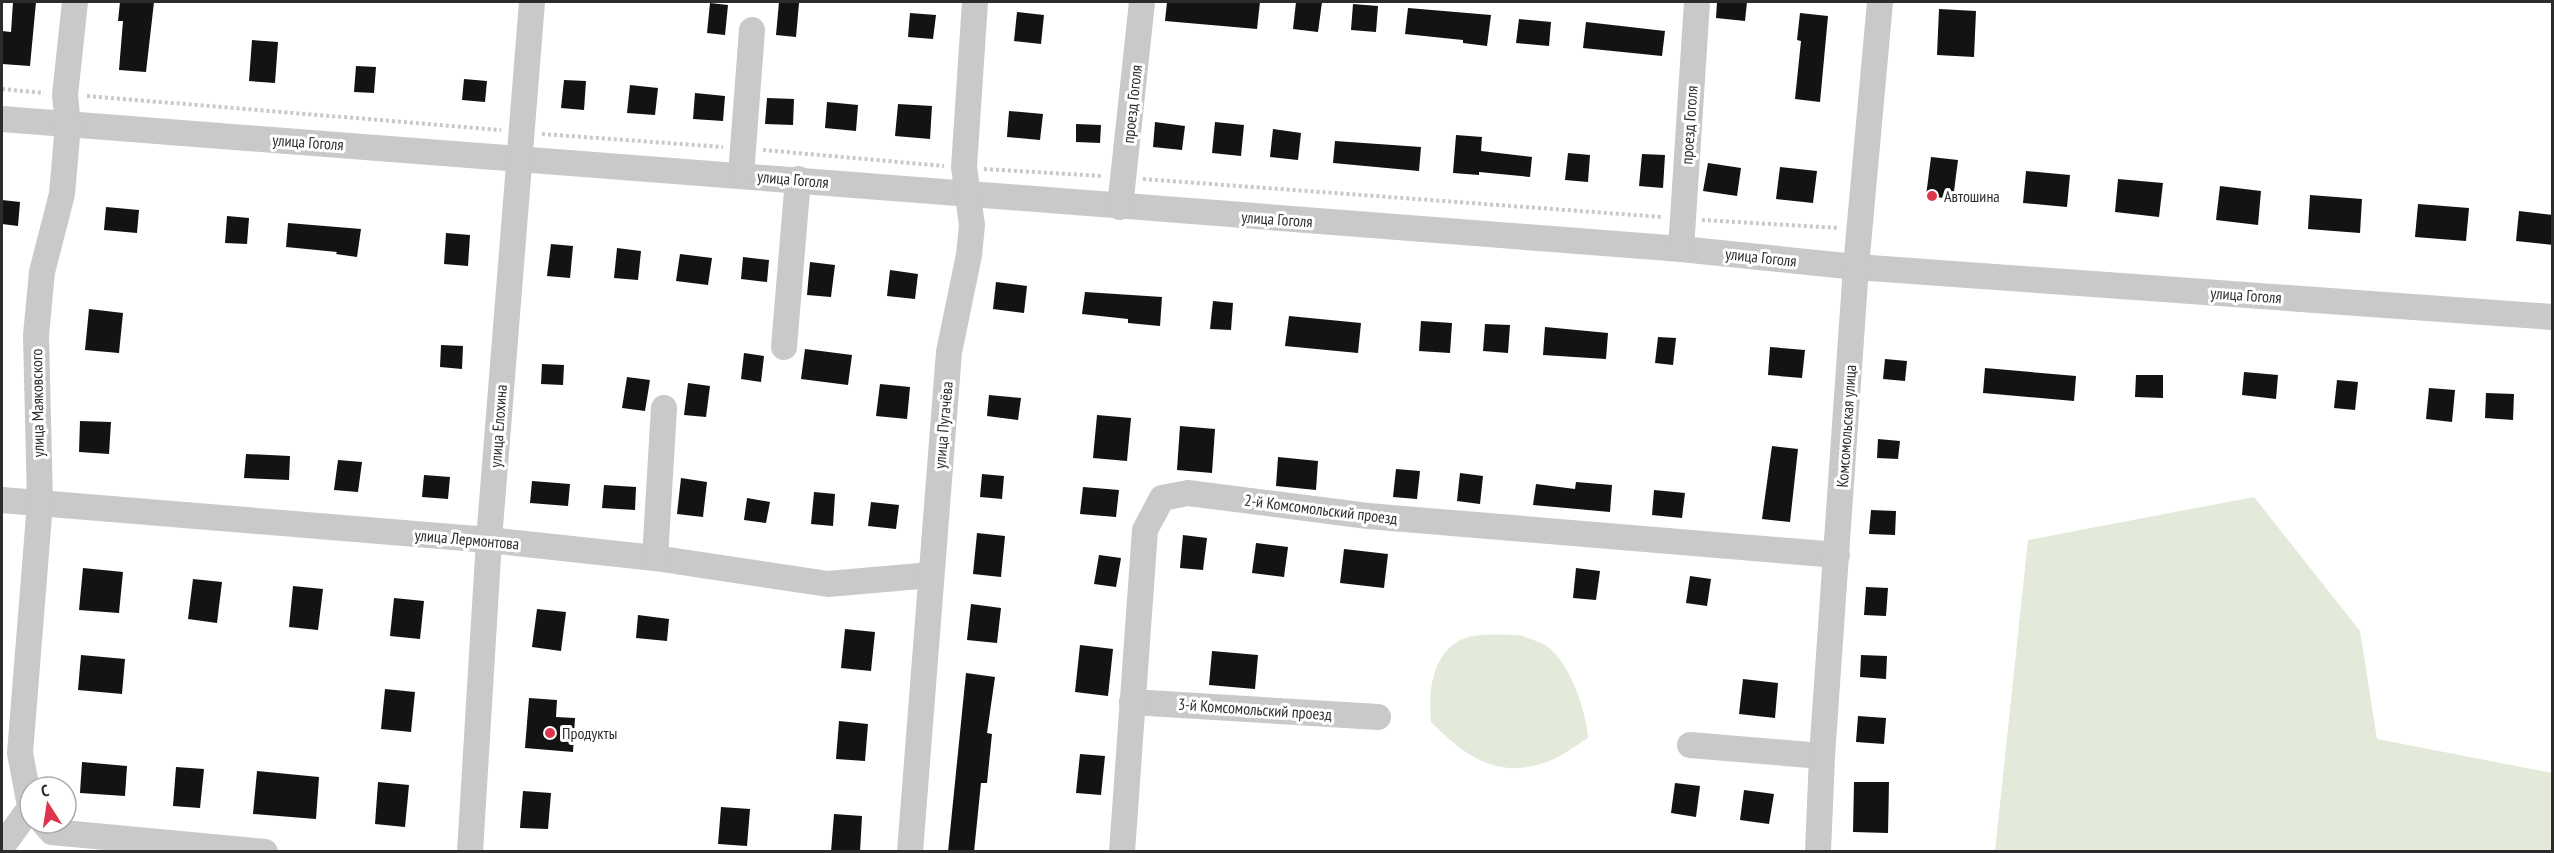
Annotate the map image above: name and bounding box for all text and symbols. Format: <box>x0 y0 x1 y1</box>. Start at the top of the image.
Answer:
street label: проезд Гоголя <box>1118 64 1146 144</box>
street label: проезд Гоголя <box>1676 85 1702 165</box>
street label: улица Гоголя <box>272 130 344 154</box>
street label: улица Гоголя <box>756 166 830 192</box>
place label: Автошина <box>1944 186 2000 206</box>
marker: Автошина <box>1925 189 1939 203</box>
street label: улица Гоголя <box>1241 207 1313 231</box>
street label: улица Гоголя <box>1724 243 1798 271</box>
street label: улица Гоголя <box>2210 283 2282 307</box>
street label: улица Маяковского <box>26 348 48 457</box>
street label: Комсомольская улица <box>1832 364 1860 488</box>
street label: улица Пугачёва <box>929 381 957 469</box>
street label: улица Елохина <box>485 384 511 468</box>
street label: 2-й Комсомольский проезд <box>1243 490 1399 528</box>
street label: улица Лермонтова <box>414 524 520 554</box>
street label: 3-й Комсомольский проезд <box>1177 694 1333 724</box>
place label: Продукты <box>562 723 617 743</box>
marker: Продукты <box>543 726 557 740</box>
north arrow <box>18 775 78 835</box>
text: С <box>39 780 51 801</box>

